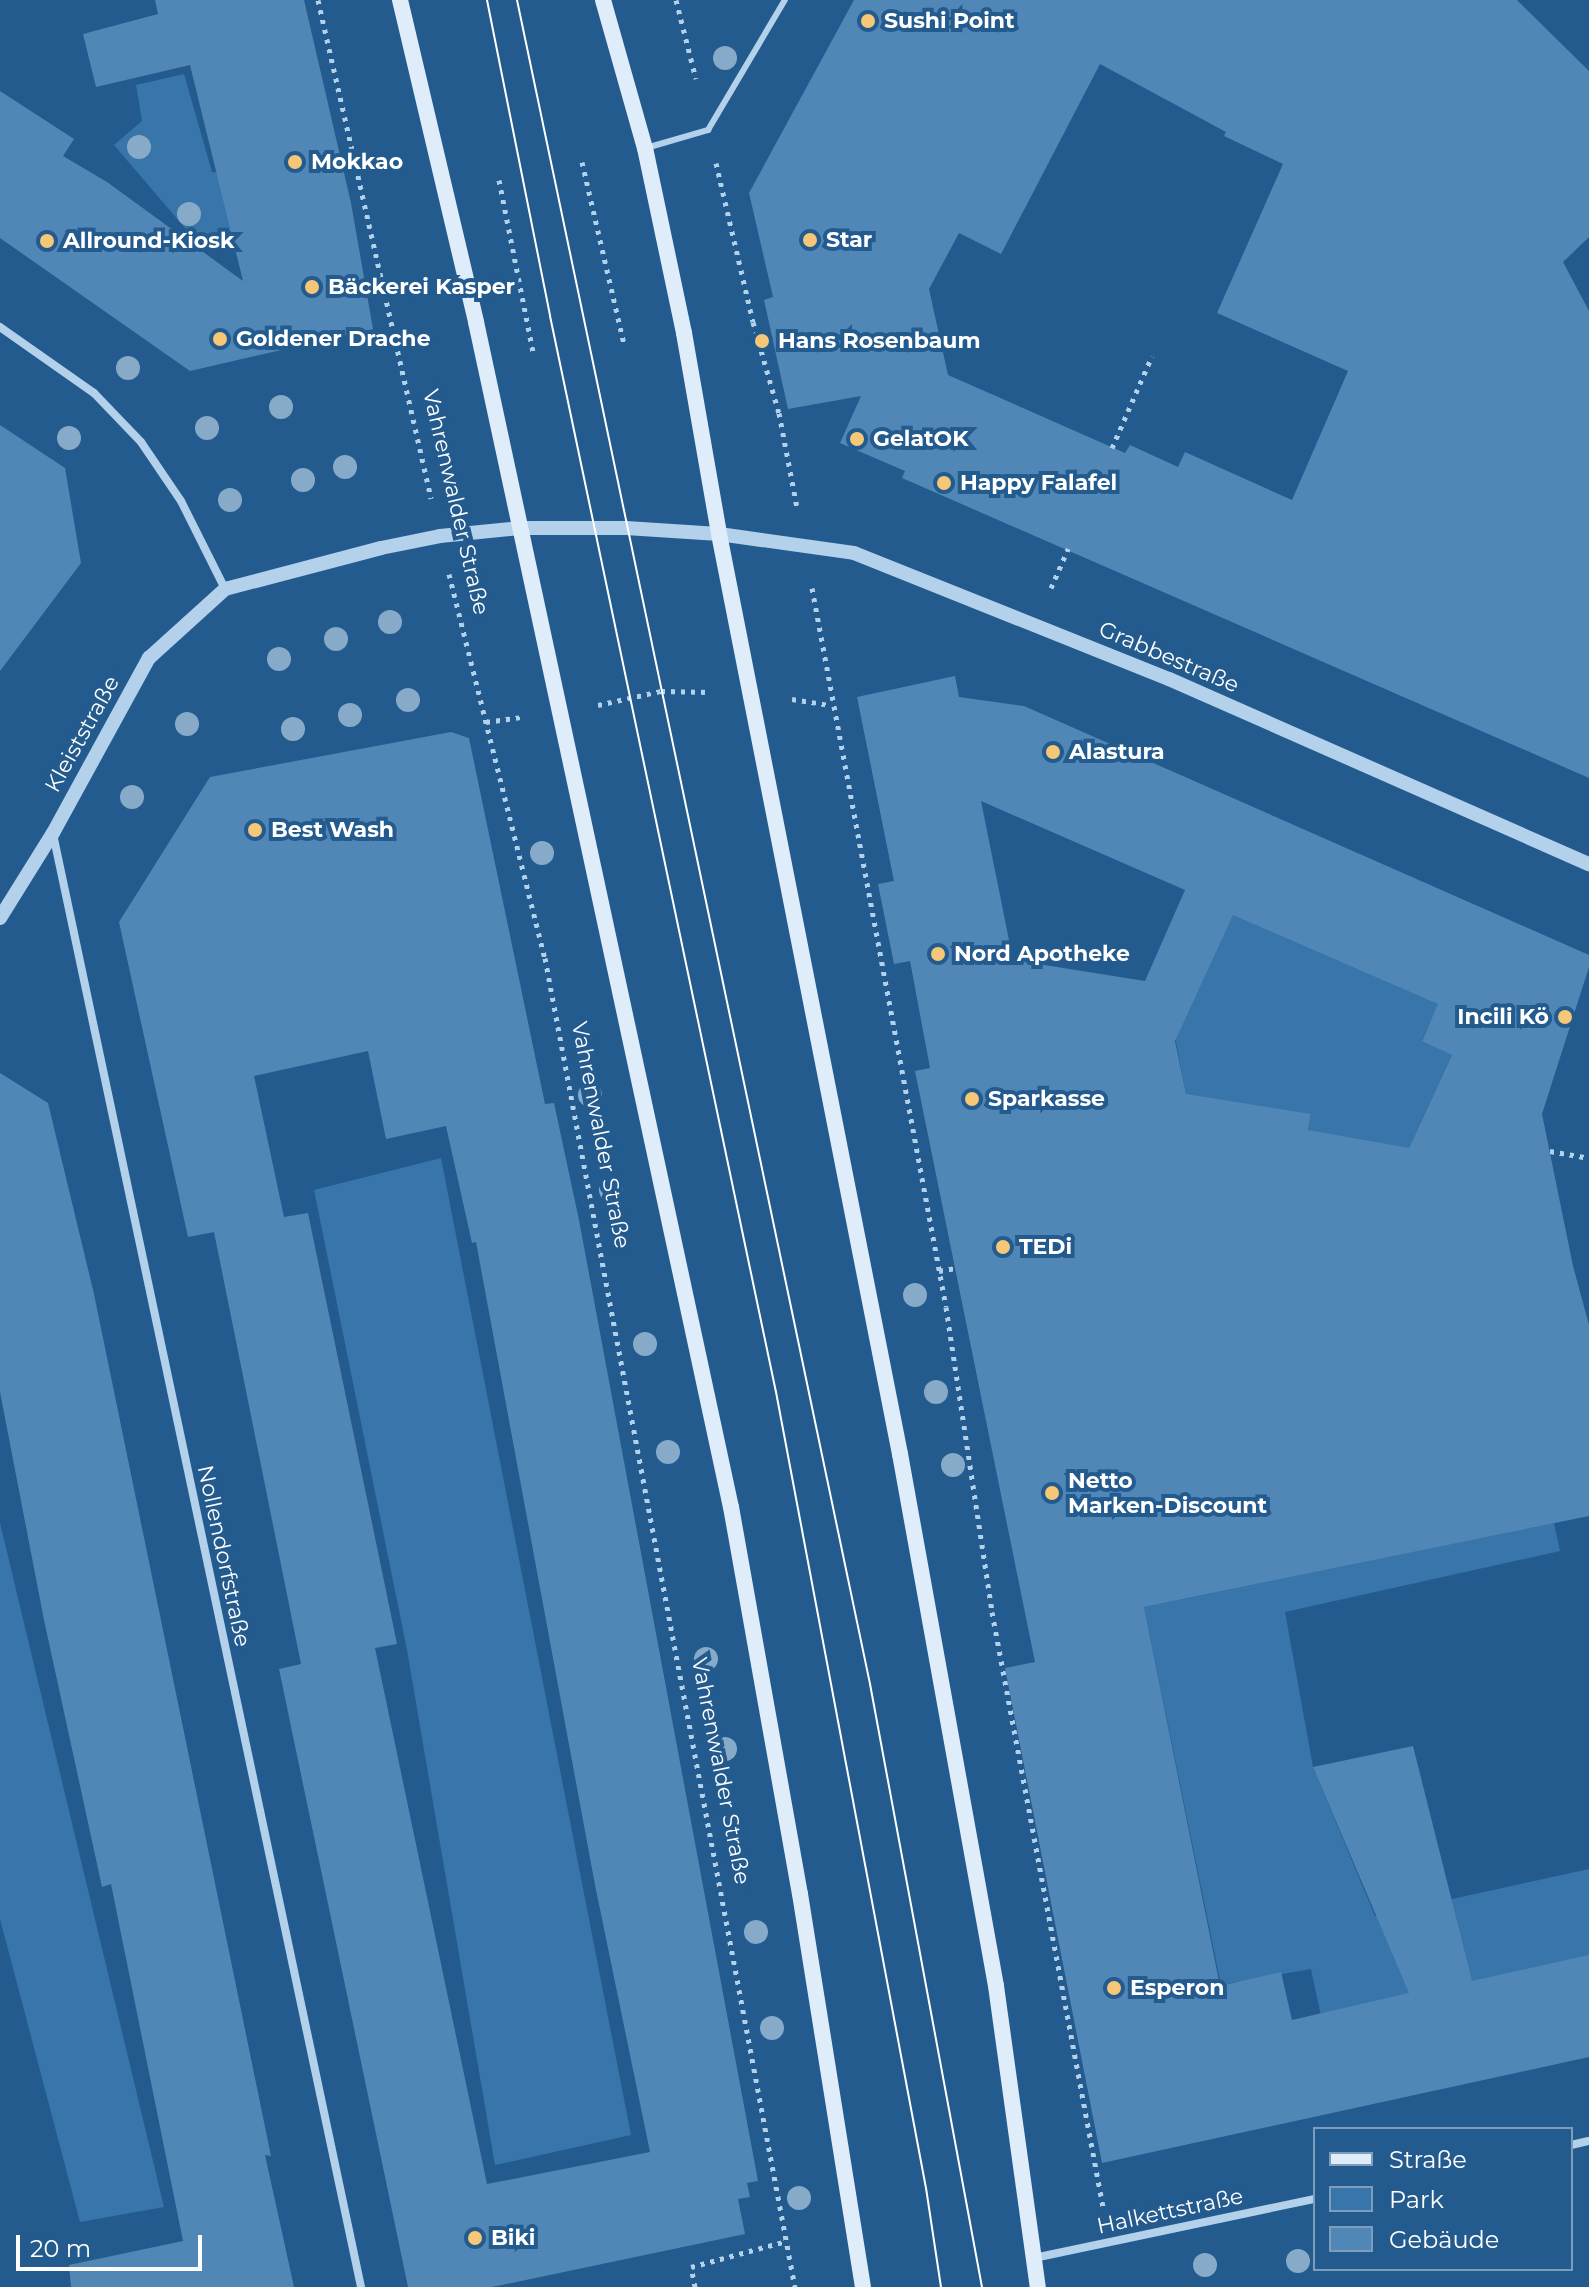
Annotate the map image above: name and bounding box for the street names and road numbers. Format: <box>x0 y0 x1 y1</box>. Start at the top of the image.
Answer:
street label: Vahrenwalder Straße <box>417 387 495 617</box>
street label: Grabbestraße <box>1095 616 1243 698</box>
street label: Kleiststraße <box>39 671 125 797</box>
street label: Vahrenwalder Straße <box>566 1019 636 1251</box>
street label: Nollendorfstraße <box>192 1463 256 1649</box>
street label: Vahrenwalder Straße <box>686 1655 756 1887</box>
street label: Halkettstraße <box>1094 2183 1246 2239</box>

